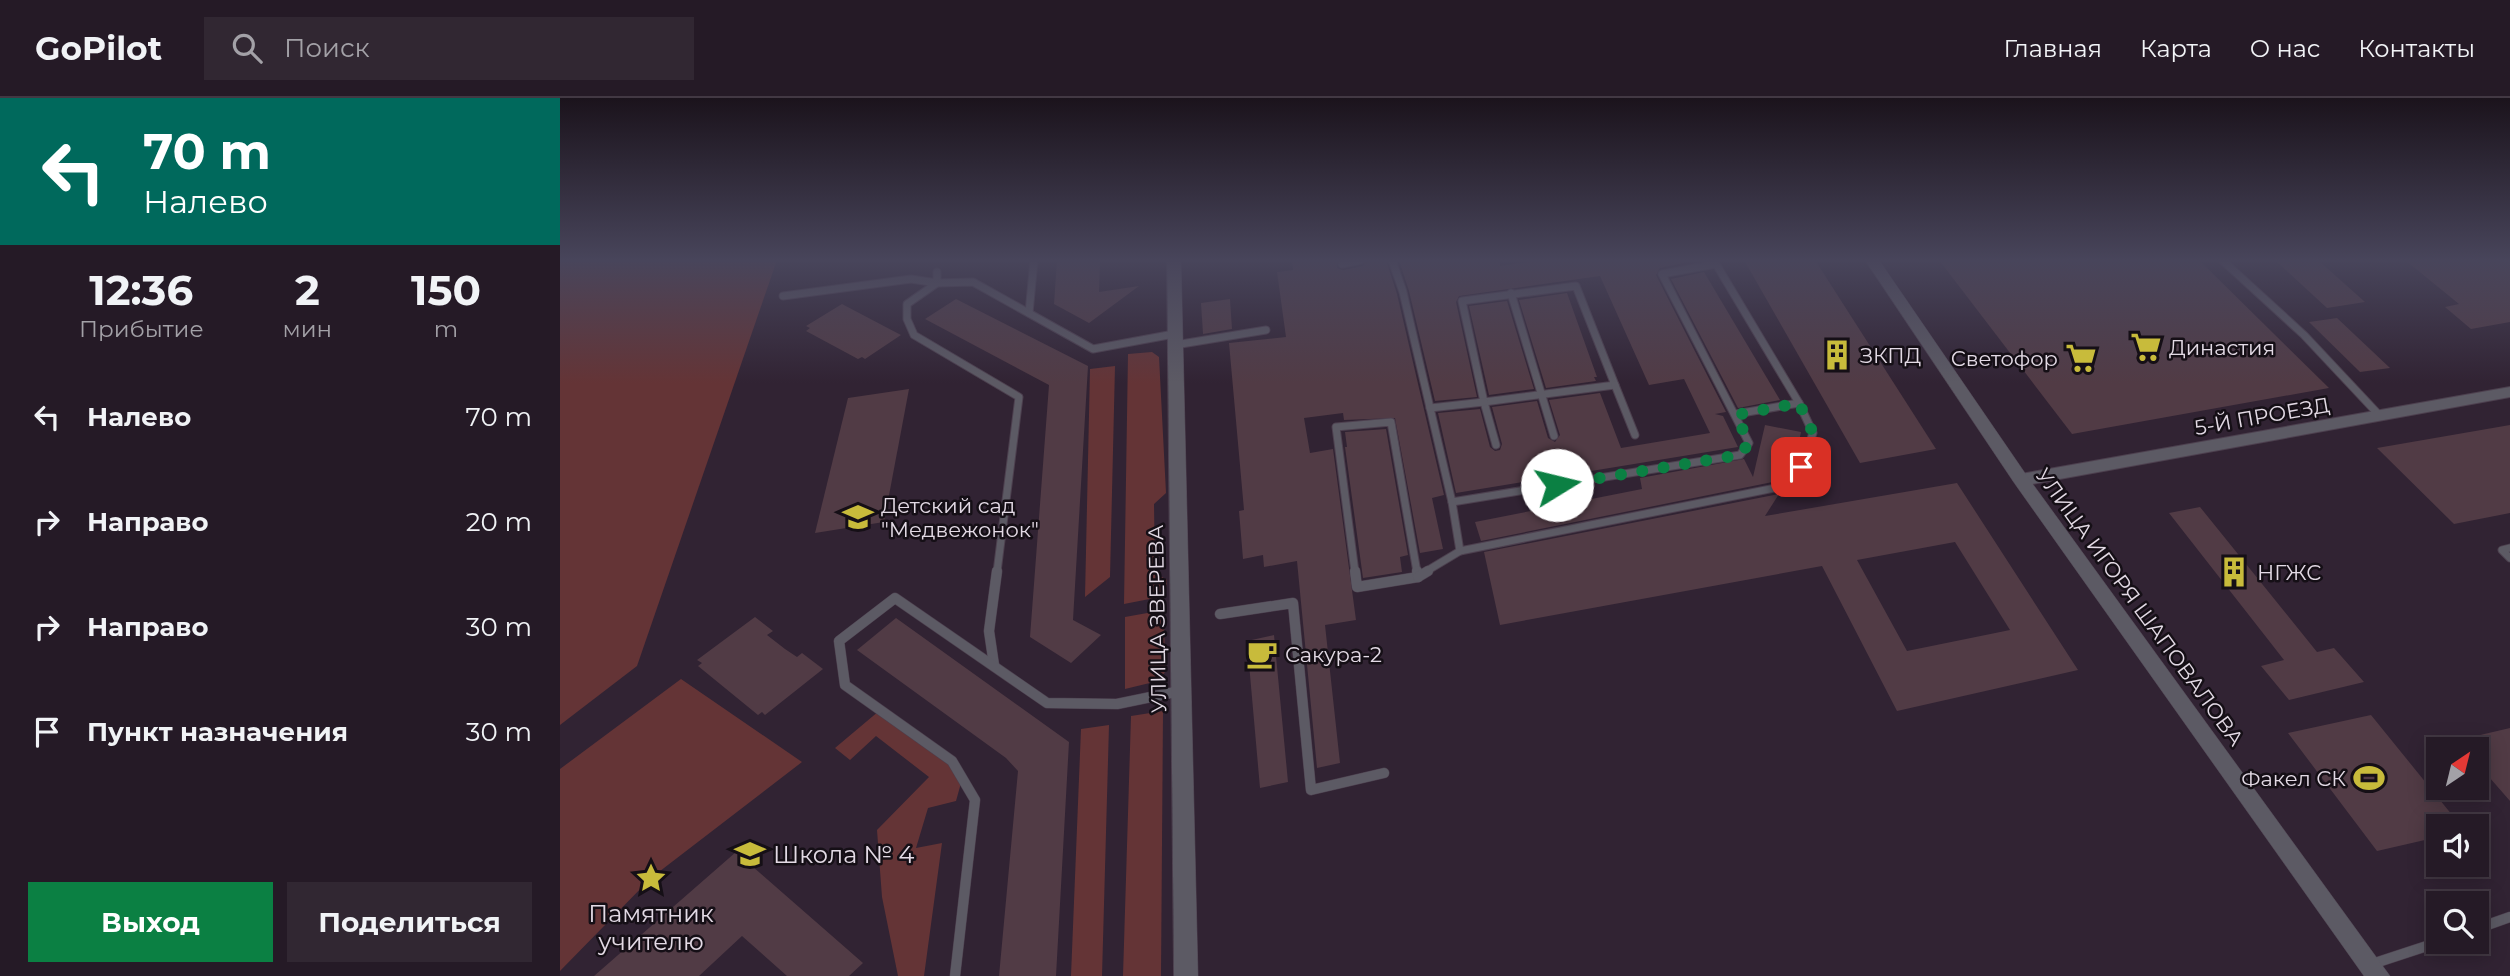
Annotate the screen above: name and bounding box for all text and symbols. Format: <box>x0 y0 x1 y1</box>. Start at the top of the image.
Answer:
search box <box>204 17 694 80</box>
text: GoPilot <box>35 28 162 68</box>
icon: search <box>228 29 266 67</box>
text: Поиск <box>284 32 370 64</box>
text: Главная <box>2004 34 2102 63</box>
text: Карта <box>2140 34 2212 63</box>
text: О нас <box>2250 34 2320 63</box>
text: Контакты <box>2358 34 2475 63</box>
text: 70 m <box>143 122 271 181</box>
icon: left <box>28 126 119 217</box>
text: Налево <box>143 182 268 221</box>
text: 12:36 <box>89 264 193 316</box>
text: 2 <box>295 264 320 316</box>
text: 150 <box>411 264 481 316</box>
text: Прибытие <box>79 315 204 343</box>
text: мин <box>283 315 332 343</box>
text: m <box>434 315 458 343</box>
supermarket icon: Династия <box>2129 330 2163 364</box>
place label: Династия <box>2169 335 2275 360</box>
building icon: ЗКПД <box>1820 338 1854 372</box>
supermarket icon: Светофор <box>2064 341 2098 375</box>
place label: ЗКПД <box>1860 343 1921 368</box>
place label: Светофор <box>1951 346 2058 371</box>
street label: 5-Й ПРОЕЗД <box>2193 392 2331 440</box>
icon: left <box>28 398 66 436</box>
text: Налево <box>87 401 191 433</box>
text: 70 m <box>466 401 532 433</box>
pin <box>1771 437 1831 497</box>
position arrow <box>1520 448 1594 522</box>
icon: arrive <box>1782 448 1820 486</box>
street label: УЛИЦА ИГОРЯ ШАПОВАЛОВА <box>2031 463 2249 751</box>
place label: Детский сад "Медвежонок" <box>881 493 1039 542</box>
school or university icon: Детский сад "Медвежонок" <box>841 500 875 534</box>
icon: right <box>28 503 66 541</box>
text: Направо <box>87 506 208 538</box>
text: 20 m <box>466 506 532 538</box>
street label: УЛИЦА ЗВЕРЕВА <box>1143 524 1171 713</box>
building icon: НГЖС <box>2217 555 2251 589</box>
place label: НГЖС <box>2257 560 2321 585</box>
icon: right <box>28 608 66 646</box>
text: Направо <box>87 611 208 643</box>
text: 30 m <box>466 611 532 643</box>
cafe icon: Сакура-2 <box>1245 637 1279 671</box>
place label: Сакура-2 <box>1285 642 1382 667</box>
icon: arrive <box>28 713 66 751</box>
text: Пункт назначения <box>87 716 348 748</box>
text: 30 m <box>466 716 532 748</box>
north arrow <box>2426 737 2488 800</box>
map controls <box>2426 737 2489 954</box>
sports icon: Факел СК <box>2352 761 2386 795</box>
place label: Факел СК <box>2241 766 2346 791</box>
button: sound <box>2426 814 2489 877</box>
school or university icon: Школа № 4 <box>733 837 767 871</box>
place label: Школа № 4 <box>773 840 915 869</box>
place icon: Памятник учителю <box>634 861 668 895</box>
button: Выход <box>28 882 273 962</box>
button: Поделиться <box>287 882 532 962</box>
button: search <box>2426 891 2489 954</box>
place label: Памятник учителю <box>588 899 714 956</box>

